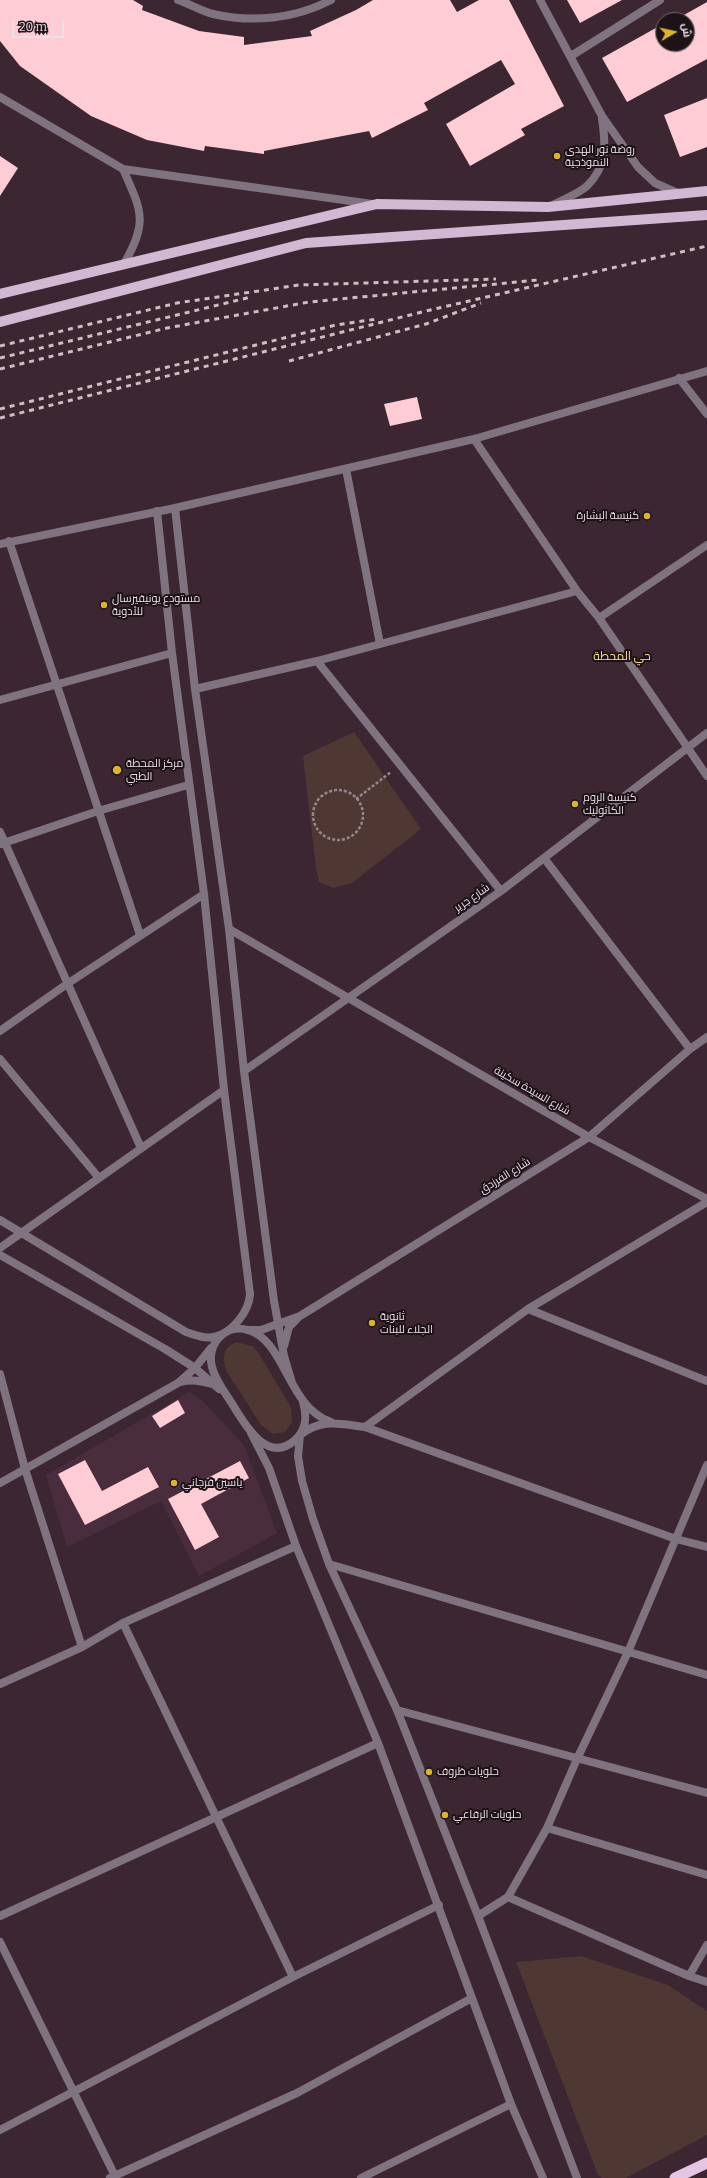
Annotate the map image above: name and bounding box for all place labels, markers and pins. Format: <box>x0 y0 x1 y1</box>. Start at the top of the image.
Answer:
place label: روضة نور الهدى النموذجية <box>565 143 635 169</box>
marker: روضة نور الهدى النموذجية <box>552 151 562 161</box>
place label: كنيسة البشارة <box>576 509 639 523</box>
marker: كنيسة البشارة <box>642 511 652 521</box>
place label: مستودع يونيفيرسال للأدوية <box>112 592 200 618</box>
marker: مستودع يونيفيرسال للأدوية <box>99 600 109 610</box>
place label: مركز المحطة الطبي <box>126 757 183 783</box>
marker: مركز المحطة الطبي <box>111 764 123 776</box>
place label: كنيسة الروم الكاثوليك <box>583 791 637 817</box>
marker: كنيسة الروم الكاثوليك <box>570 799 580 809</box>
place label: ثانوية الجلاء للبنات <box>380 1310 433 1336</box>
marker: ثانوية الجلاء للبنات <box>367 1318 377 1328</box>
place label: ياسين فرجاني <box>182 1476 242 1490</box>
marker: ياسين فرجاني <box>169 1478 179 1488</box>
place label: حلويات ظروف <box>437 1765 499 1779</box>
marker: حلويات ظروف <box>424 1767 434 1777</box>
place label: حلويات الرفاعي <box>453 1808 521 1822</box>
marker: حلويات الرفاعي <box>440 1810 450 1820</box>

